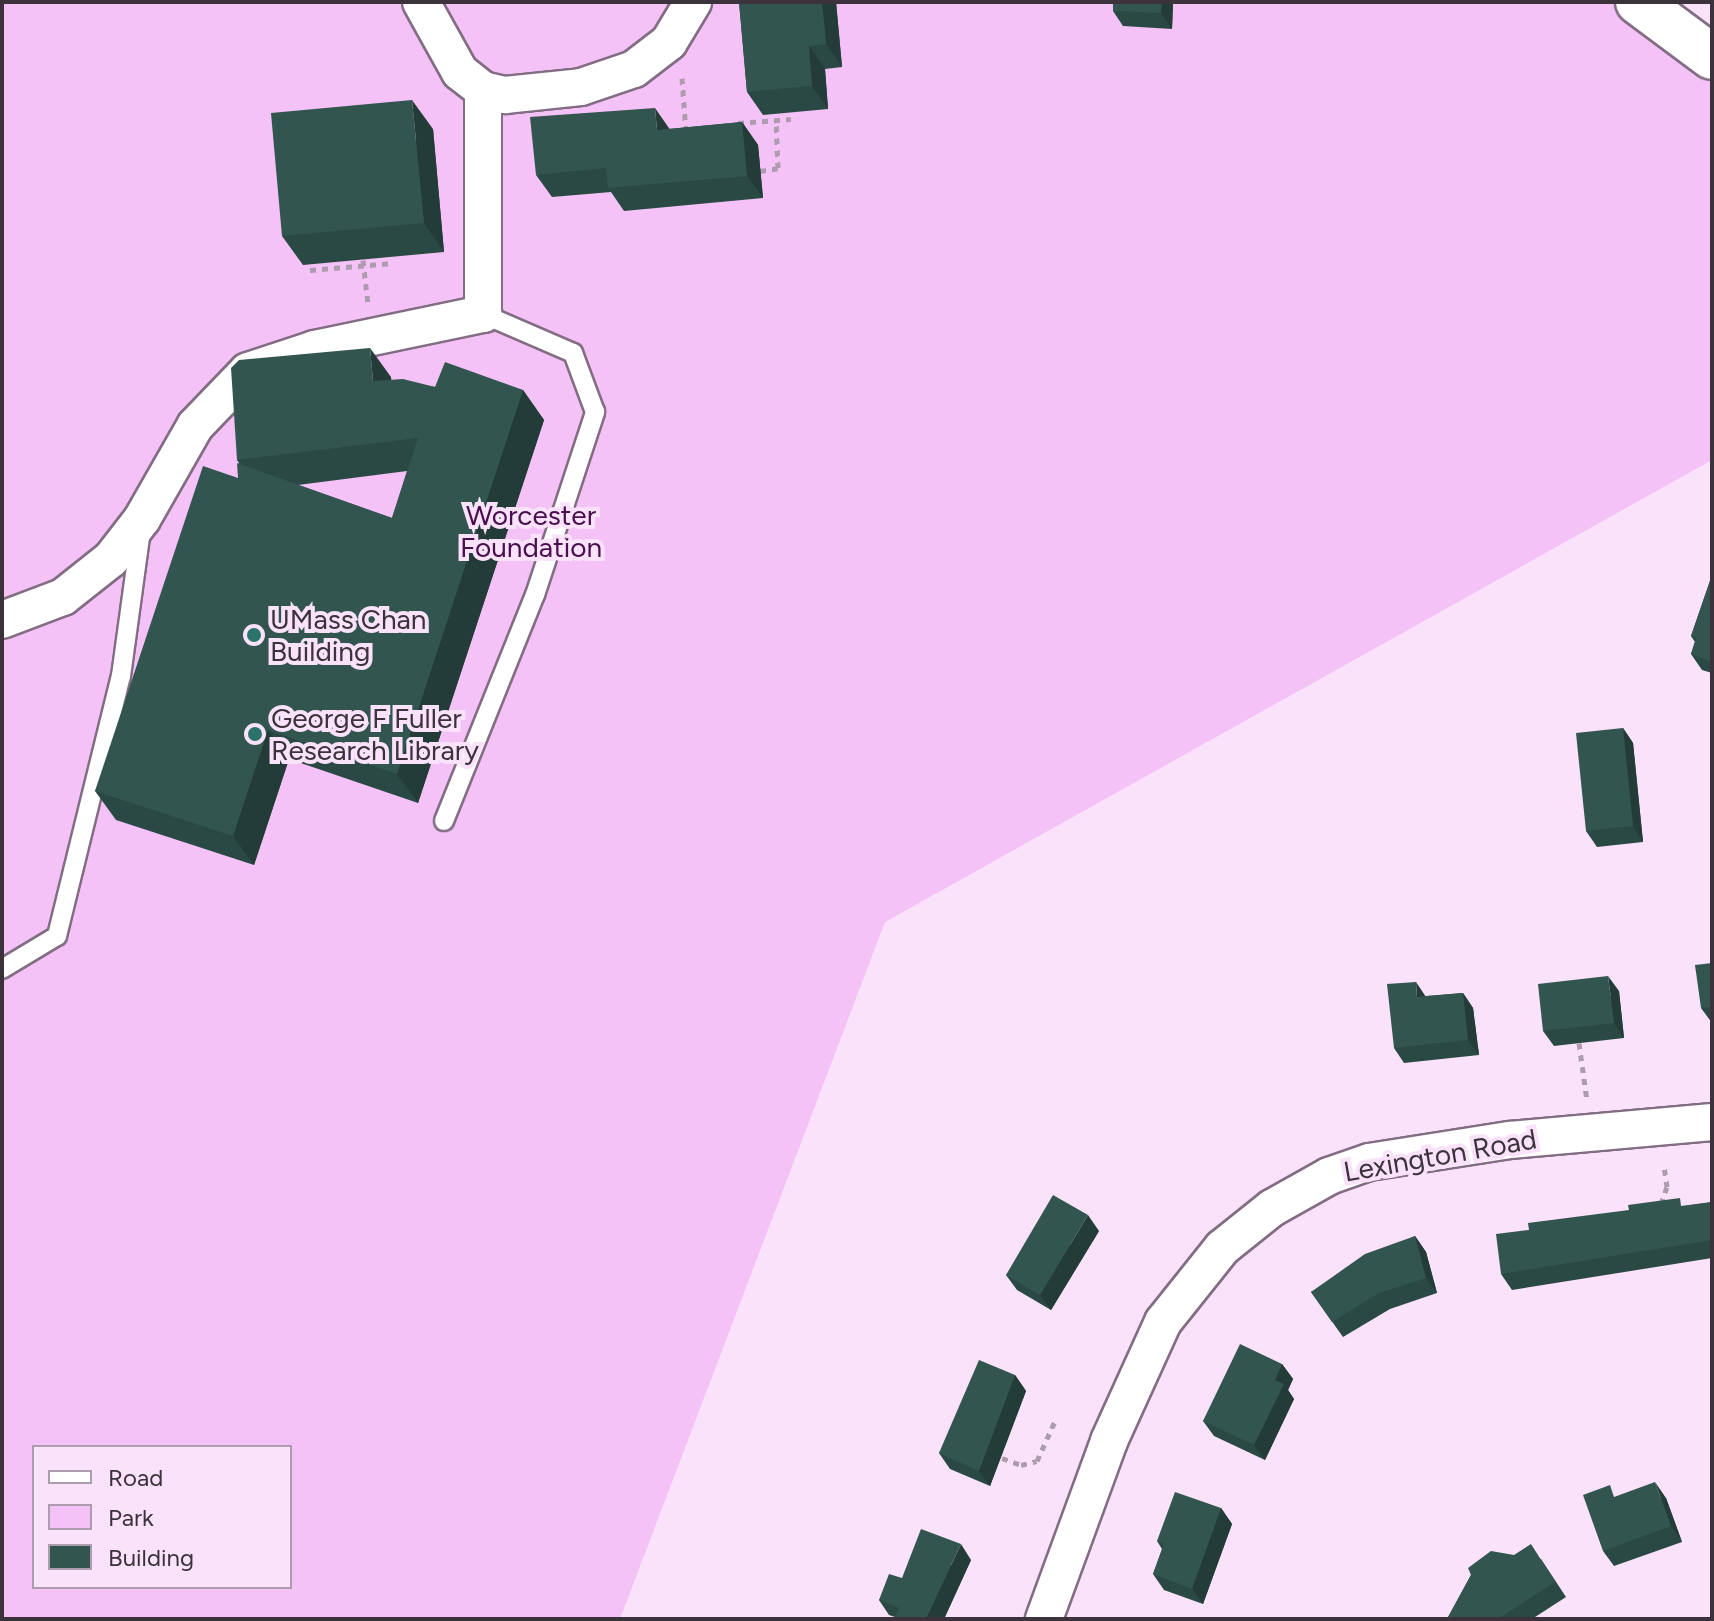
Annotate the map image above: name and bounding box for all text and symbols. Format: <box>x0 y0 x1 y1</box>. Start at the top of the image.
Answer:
park label: Worcester Foundation <box>460 498 602 564</box>
place label: UMass Chan Building <box>270 602 426 668</box>
marker: UMass Chan Building <box>245 626 263 644</box>
place label: George F Fuller Research Library <box>271 701 479 767</box>
marker: George F Fuller Research Library <box>246 725 264 743</box>
street label: Lexington Road <box>1341 1121 1539 1189</box>
legend <box>32 1445 292 1589</box>
text: Road <box>108 1463 163 1492</box>
text: Park <box>108 1503 154 1532</box>
text: Building <box>108 1543 194 1572</box>

